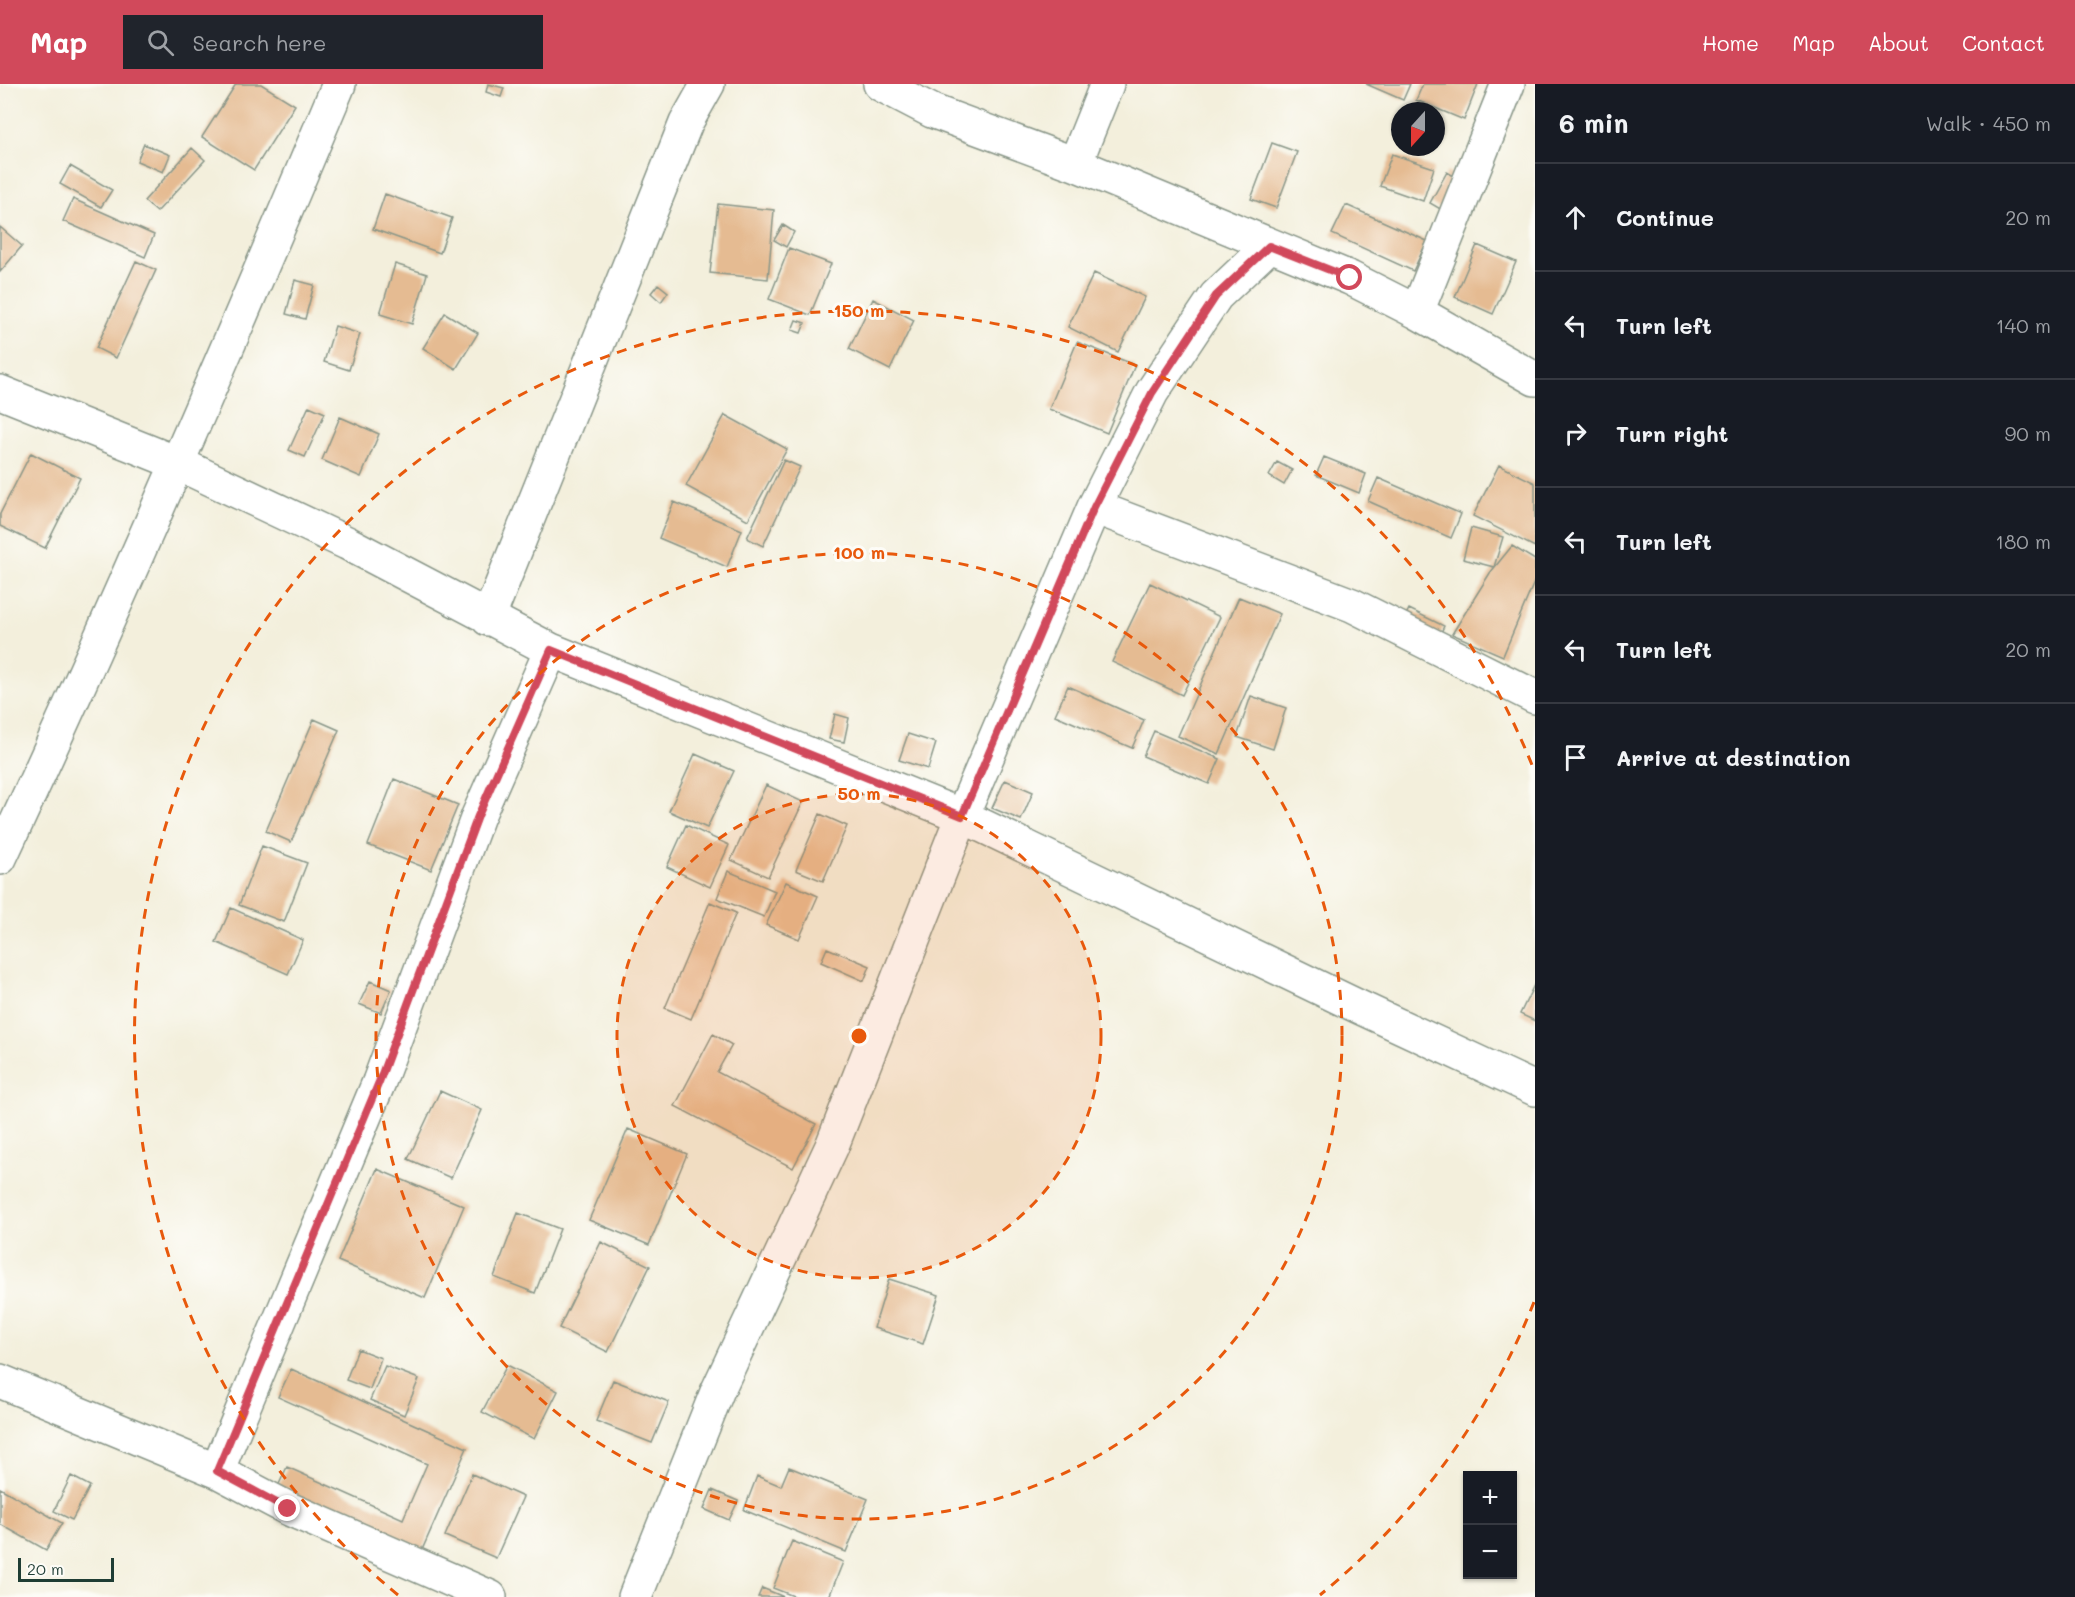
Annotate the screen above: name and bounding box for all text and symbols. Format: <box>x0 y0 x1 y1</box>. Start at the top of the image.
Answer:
search box <box>123 15 543 69</box>
text: Map <box>30 24 87 60</box>
icon: search <box>144 26 177 59</box>
text: Search here <box>192 28 326 57</box>
text: Home <box>1702 29 1759 56</box>
text: Map <box>1792 29 1835 56</box>
text: About <box>1868 29 1929 56</box>
text: Contact <box>1962 29 2045 56</box>
north arrow <box>1391 102 1445 156</box>
text: 6 min <box>1559 106 1628 140</box>
text: Walk · 450 m <box>1926 110 2051 136</box>
icon: ahead <box>1559 201 1592 234</box>
text: Continue <box>1616 203 1714 232</box>
text: 20 m <box>2005 204 2051 230</box>
route start <box>1336 264 1362 290</box>
text: 150 m <box>834 298 884 322</box>
icon: left <box>1559 309 1592 342</box>
text: Turn left <box>1616 311 1712 340</box>
text: 140 m <box>1996 312 2051 338</box>
icon: right <box>1559 417 1592 450</box>
text: Turn right <box>1616 419 1728 448</box>
text: 90 m <box>2005 420 2051 446</box>
icon: left <box>1559 525 1592 558</box>
text: Turn left <box>1616 527 1712 556</box>
text: 180 m <box>1995 528 2051 554</box>
text: 100 m <box>833 540 885 564</box>
icon: left <box>1559 633 1592 666</box>
text: Turn left <box>1616 635 1712 664</box>
text: 20 m <box>2005 636 2051 662</box>
icon: arrive <box>1559 741 1592 774</box>
text: Arrive at destination <box>1616 743 1851 772</box>
text: 50 m <box>838 781 880 805</box>
centre of rings <box>849 1026 869 1046</box>
map controls <box>1463 1471 1517 1579</box>
button: + <box>1463 1471 1517 1525</box>
route end <box>274 1495 300 1521</box>
button: − <box>1463 1525 1517 1579</box>
scale bar <box>18 1555 114 1582</box>
text: 20 m <box>27 1558 64 1579</box>

